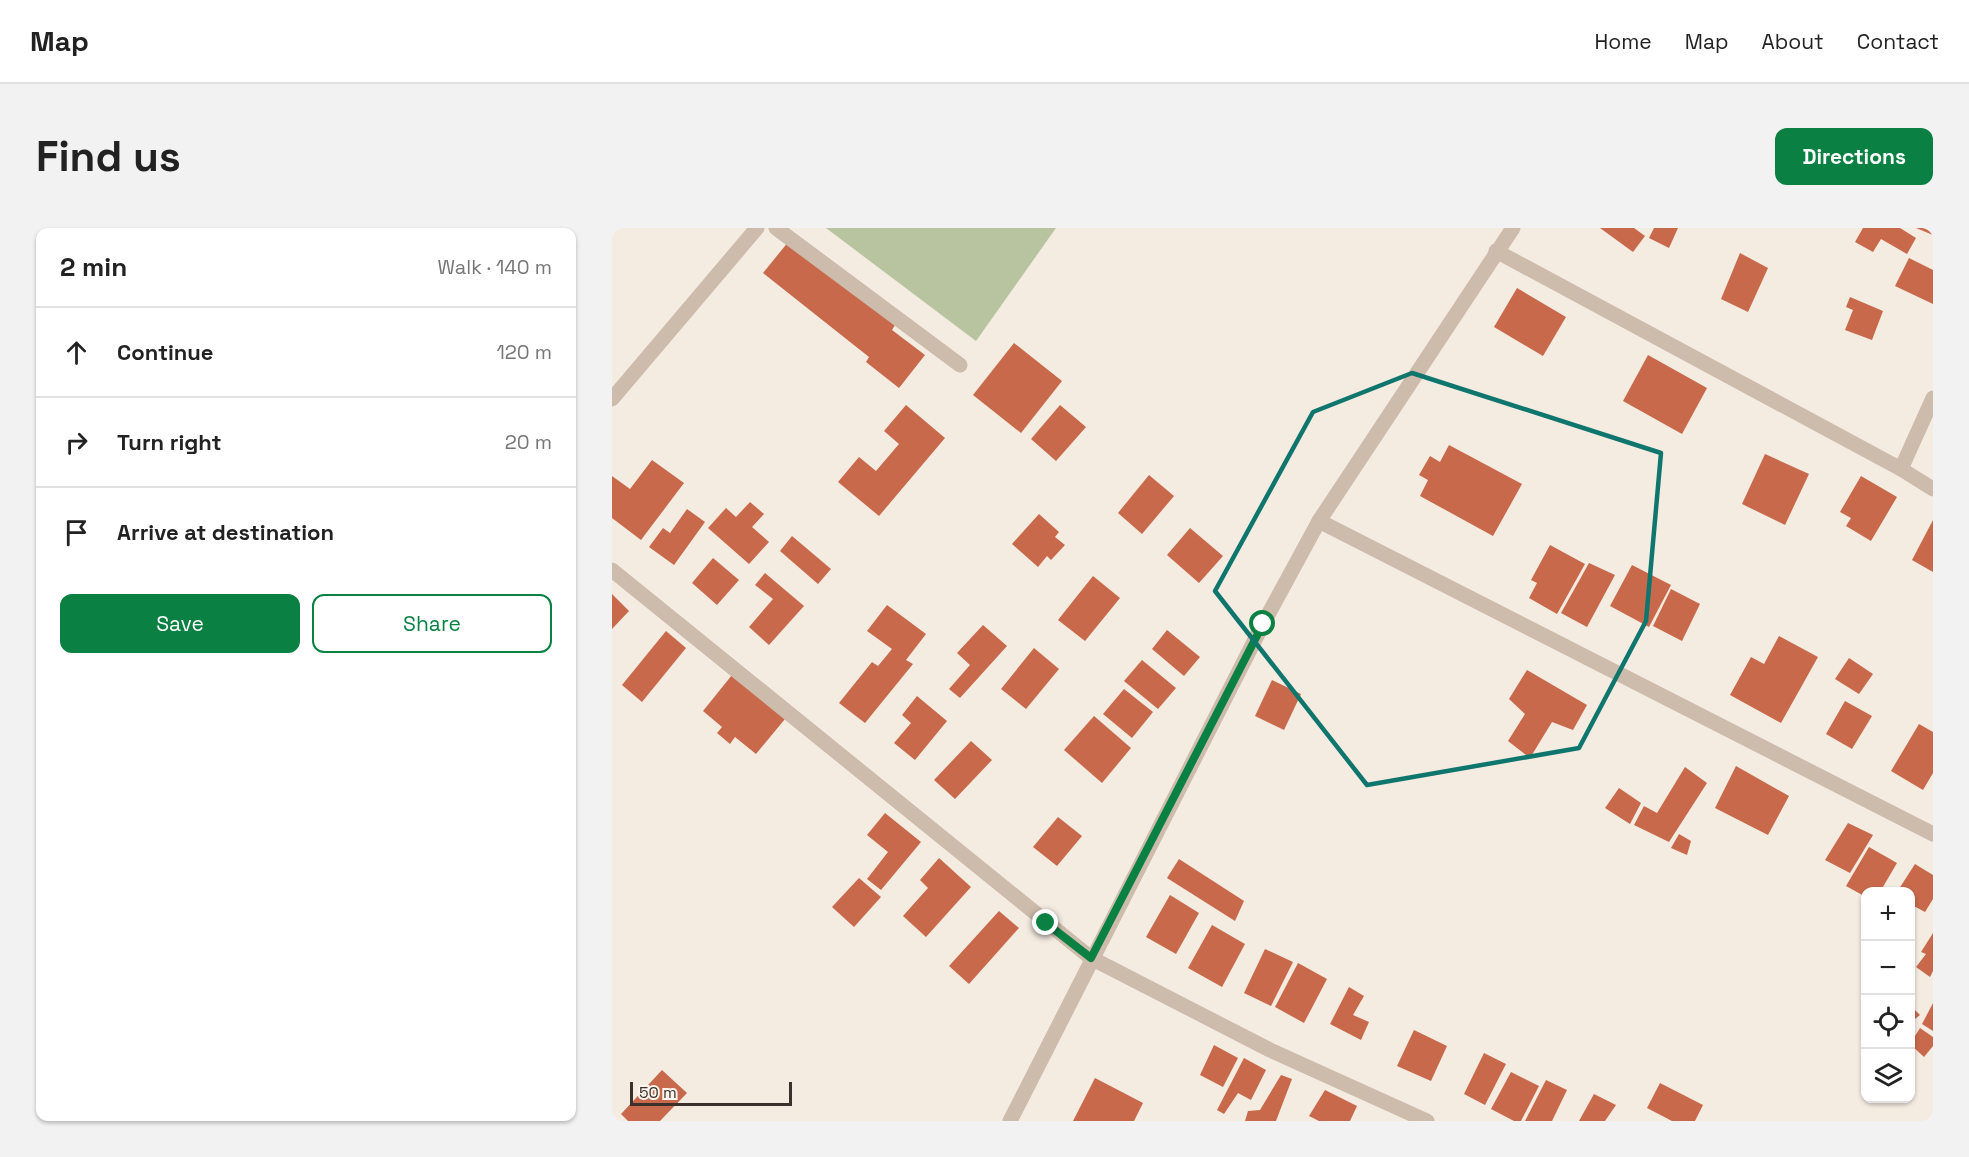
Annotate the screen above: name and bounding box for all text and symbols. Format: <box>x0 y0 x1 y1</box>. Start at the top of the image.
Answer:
text: Map <box>30 23 89 59</box>
text: Home <box>1594 28 1652 55</box>
text: Map <box>1685 28 1729 55</box>
text: About <box>1762 28 1824 55</box>
text: Contact <box>1857 28 1939 55</box>
button: Directions <box>1775 128 1933 185</box>
text: Find us <box>36 130 181 183</box>
text: 2 min <box>60 250 127 284</box>
text: Walk · 140 m <box>438 254 552 280</box>
icon: ahead <box>60 336 93 369</box>
text: Continue <box>117 338 213 366</box>
text: 120 m <box>496 339 552 365</box>
icon: right <box>60 426 93 459</box>
text: Turn right <box>117 428 222 456</box>
text: 20 m <box>505 429 552 455</box>
icon: arrive <box>60 516 93 549</box>
text: Arrive at destination <box>117 518 334 546</box>
button: Save <box>60 594 300 653</box>
button: Share <box>312 594 552 653</box>
route start <box>1249 610 1275 636</box>
map controls <box>1861 887 1915 1103</box>
button: + <box>1861 887 1915 941</box>
route end <box>1032 909 1058 935</box>
button: − <box>1861 941 1915 995</box>
button: locate <box>1861 995 1915 1049</box>
button: layers <box>1861 1049 1915 1103</box>
scale bar <box>630 1079 792 1106</box>
text: 50 m <box>639 1082 677 1103</box>

